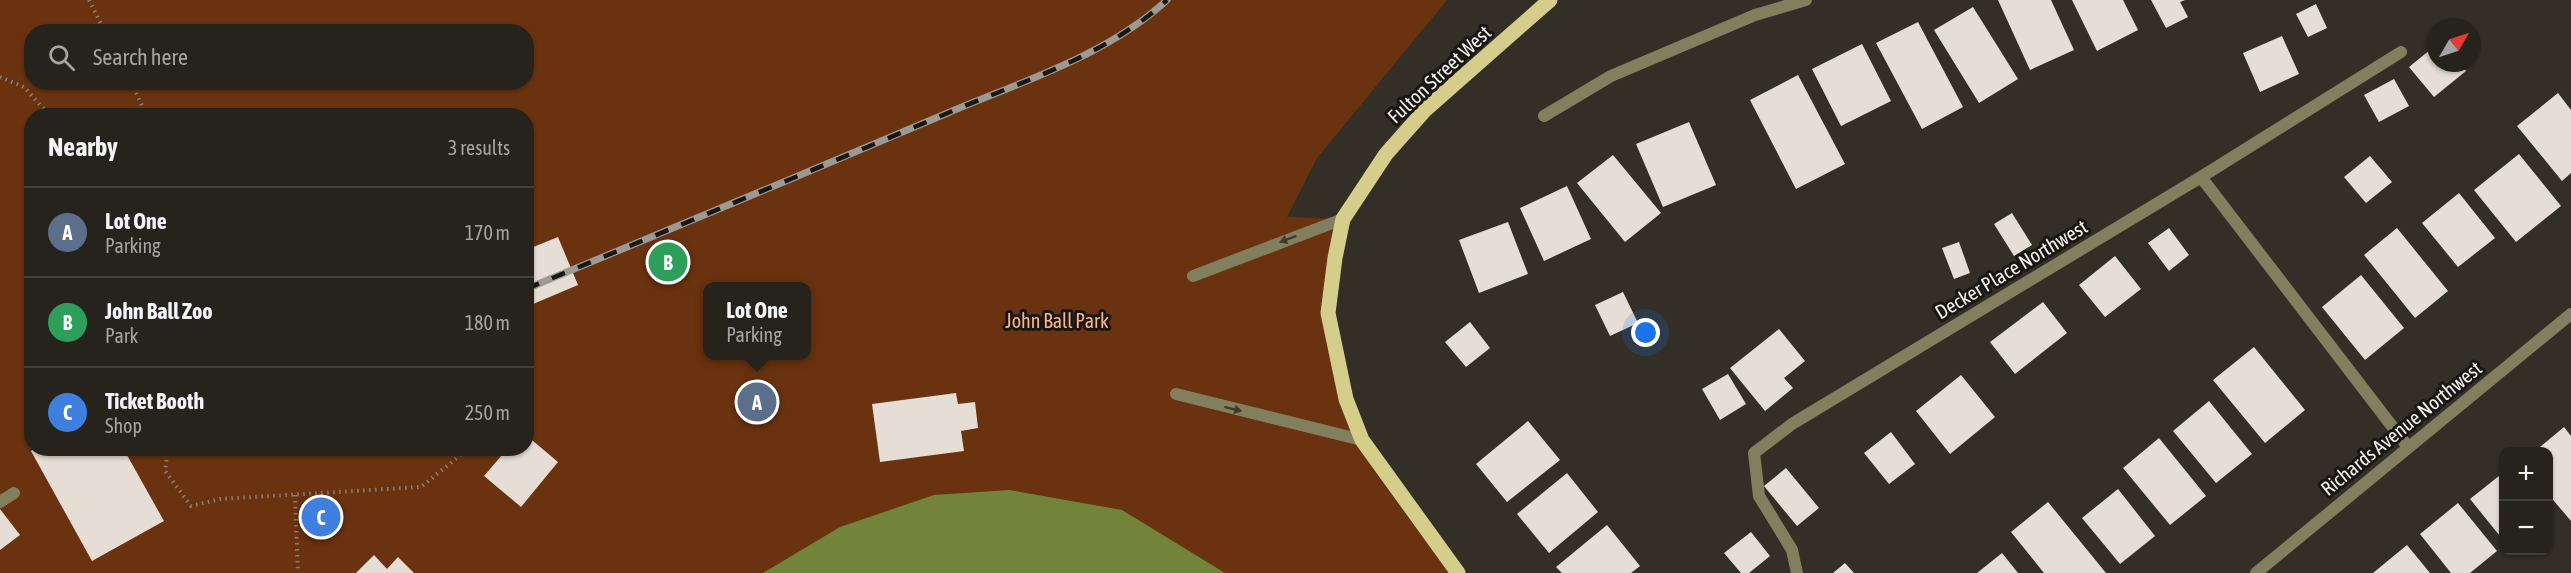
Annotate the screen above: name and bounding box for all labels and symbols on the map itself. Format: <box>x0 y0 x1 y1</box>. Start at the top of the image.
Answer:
north arrow <box>2427 18 2481 72</box>
street label: Fulton Street West <box>1383 20 1496 128</box>
street label: Decker Place Northwest <box>1931 214 2091 323</box>
one-way arrow <box>1279 235 1297 244</box>
pin: B <box>648 240 688 284</box>
park label: John Ball Park <box>1005 309 1109 332</box>
your location <box>1631 318 1660 347</box>
street label: Richards Avenue Northwest <box>2316 356 2486 500</box>
pin: A <box>738 380 777 424</box>
one-way arrow <box>1224 404 1242 414</box>
pin: C <box>302 494 340 540</box>

